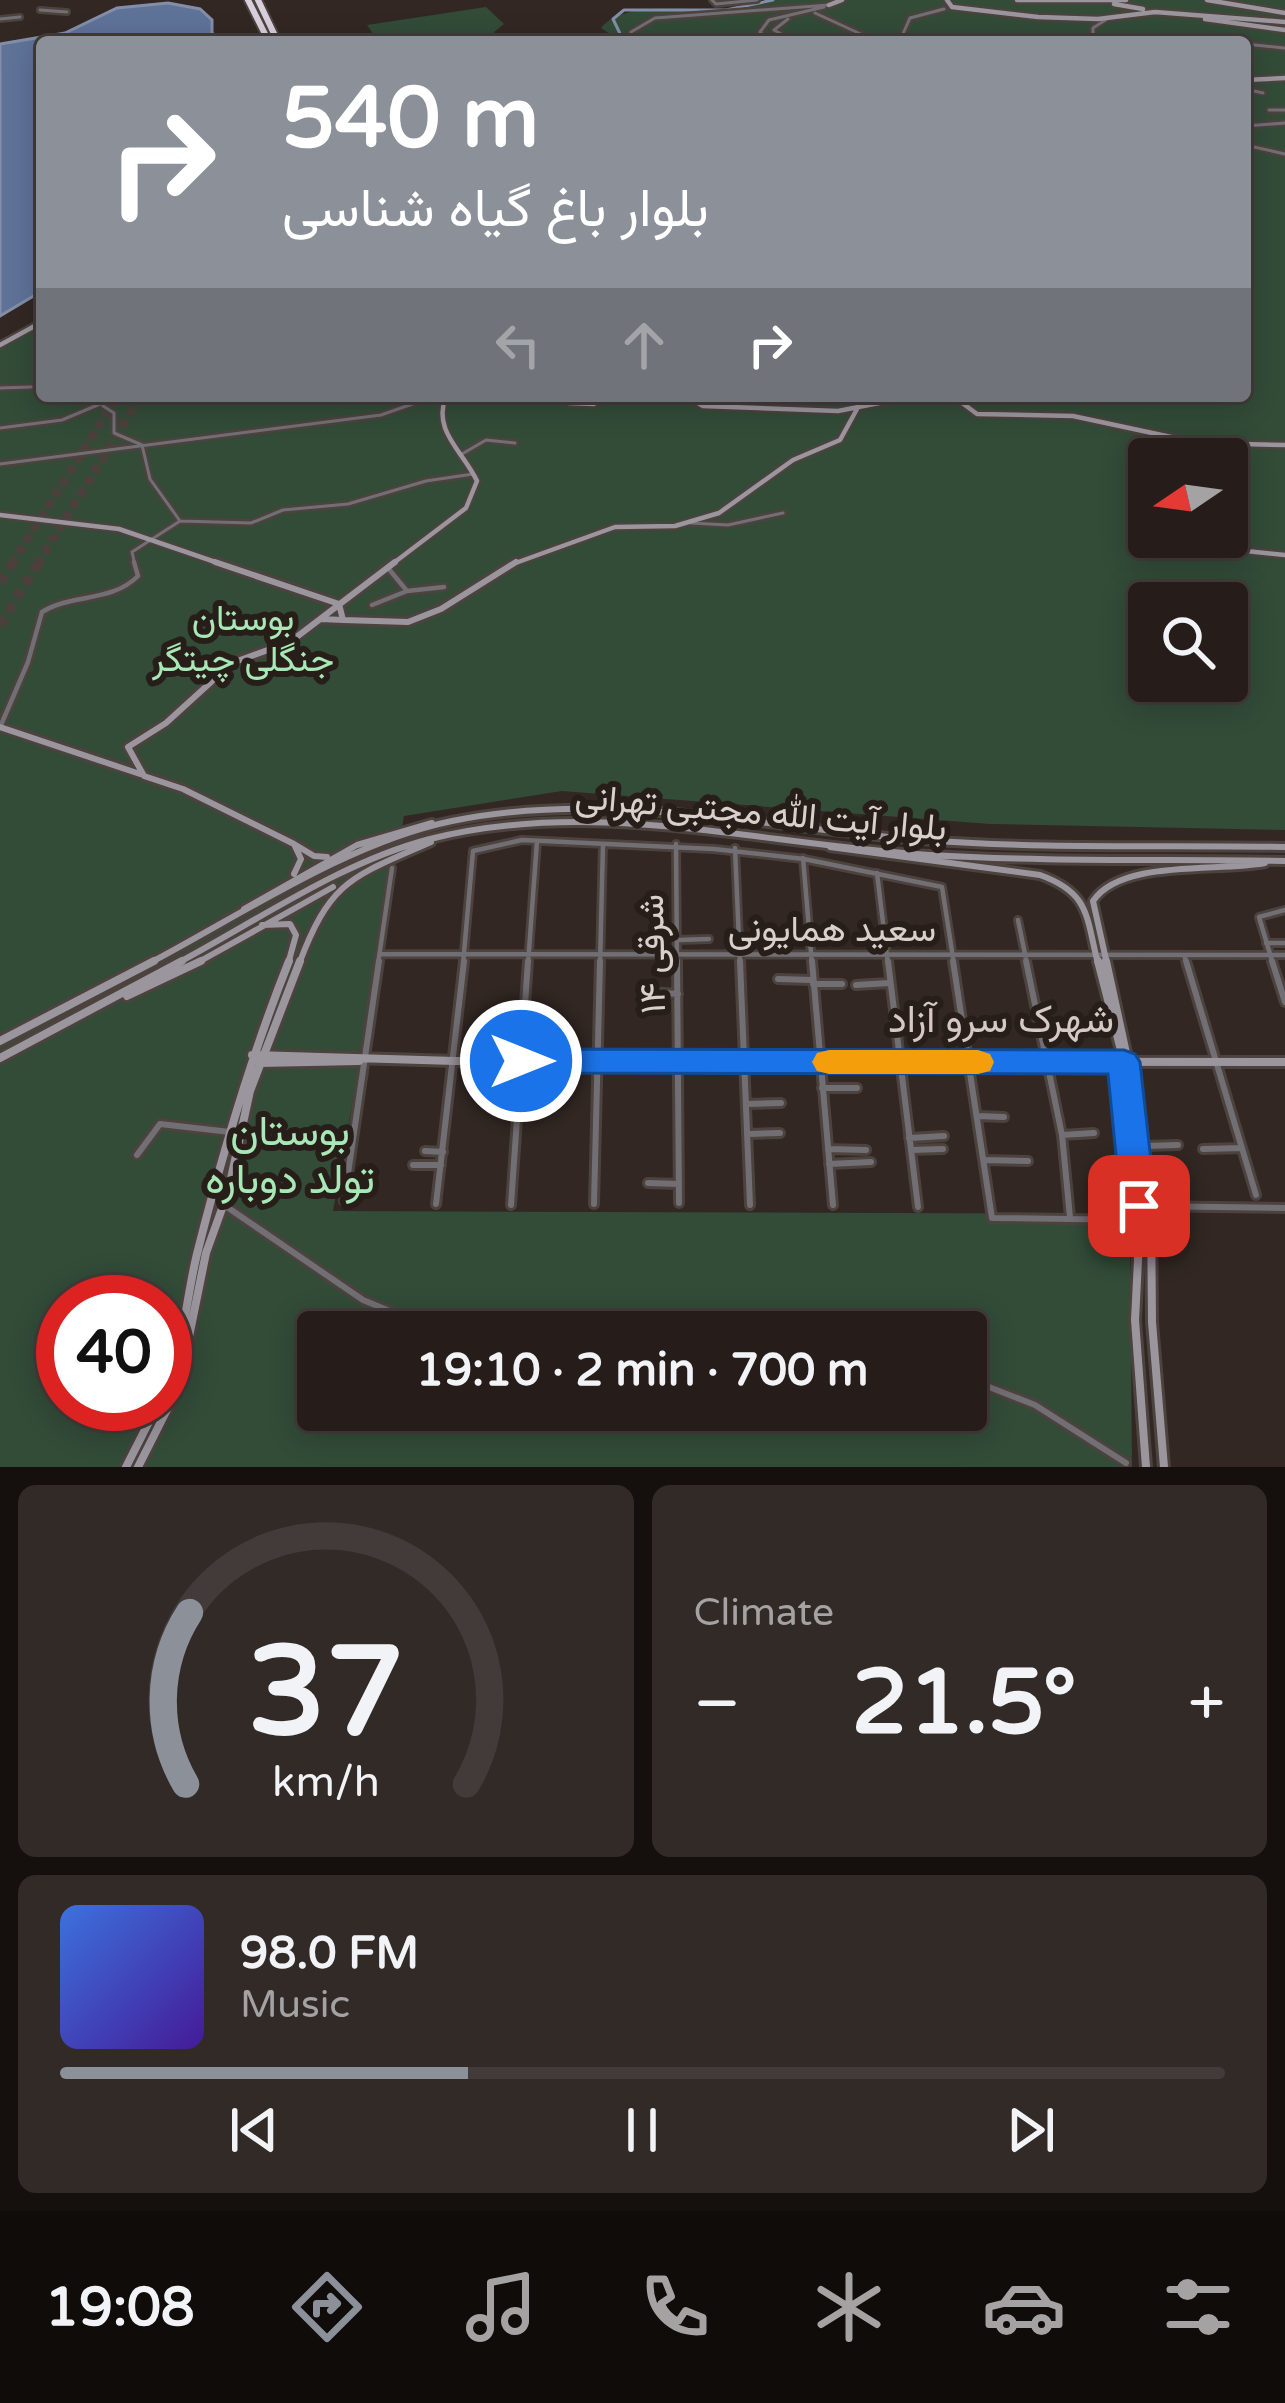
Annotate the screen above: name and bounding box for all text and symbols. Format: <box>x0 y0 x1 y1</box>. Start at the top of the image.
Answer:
text: 540 m <box>282 69 539 170</box>
icon: right <box>84 84 240 240</box>
text: بلوار باغ گیاه شناسی <box>282 176 709 241</box>
icon: left <box>485 312 551 378</box>
icon: ahead <box>611 312 677 378</box>
icon: right <box>737 312 803 378</box>
north arrow <box>1128 438 1248 558</box>
map controls <box>1128 438 1248 702</box>
button: search <box>1128 582 1248 702</box>
park label: بوستان جنگلی چیتگر <box>151 597 334 683</box>
street label: بلوار آیت الله مجتبی تهرانی <box>573 775 948 850</box>
street label: ۱۴ شرقی <box>630 894 675 1014</box>
street label: سعید همایونی <box>728 908 936 951</box>
district label: شهرک سرو آزاد <box>888 996 1114 1043</box>
position arrow <box>458 998 584 1124</box>
park label: بوستان تولد دوباره <box>205 1106 375 1205</box>
pin <box>1088 1155 1190 1257</box>
icon: arrive <box>1106 1173 1172 1239</box>
speed limit sign: 40 <box>36 1275 192 1431</box>
text: 19:10 · 2 min · 700 m <box>416 1344 868 1398</box>
text: Climate <box>694 1589 834 1636</box>
text: 37 <box>247 1618 404 1769</box>
text: 21.5° <box>852 1649 1077 1758</box>
text: − <box>694 1664 741 1744</box>
text: + <box>1188 1664 1225 1744</box>
text: km/h <box>272 1757 380 1808</box>
text: 98.0 FM <box>240 1927 419 1981</box>
text: Music <box>240 1981 350 2028</box>
icon: previous <box>221 2097 287 2163</box>
icon: pause <box>609 2097 675 2163</box>
icon: next <box>998 2097 1064 2163</box>
icon: directions <box>285 2265 369 2349</box>
icon: music <box>459 2265 543 2349</box>
icon: phone <box>633 2265 717 2349</box>
icon: climate <box>807 2265 891 2349</box>
icon: car <box>982 2265 1066 2349</box>
icon: filters <box>1156 2265 1240 2349</box>
text: 19:08 <box>45 2275 195 2340</box>

